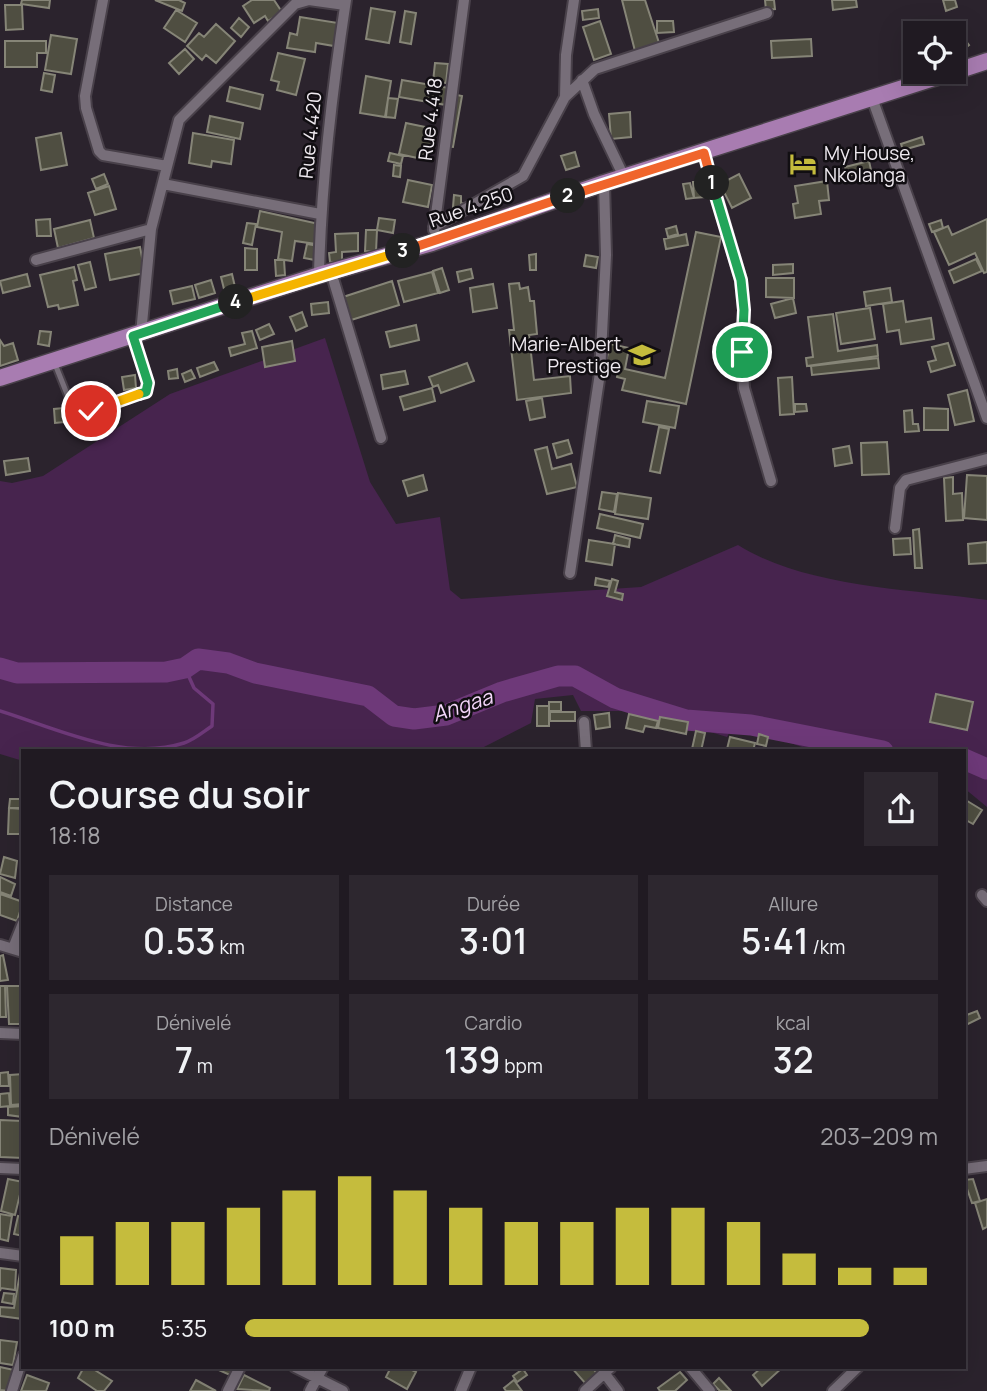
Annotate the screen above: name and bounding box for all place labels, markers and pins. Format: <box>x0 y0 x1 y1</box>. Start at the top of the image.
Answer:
place label: My House, Nkolanga <box>824 140 915 188</box>
hotel icon: My House, Nkolanga <box>788 149 818 179</box>
pin: 1 <box>694 166 730 200</box>
pin: 2 <box>550 178 586 214</box>
pin: 3 <box>386 233 420 268</box>
pin: 4 <box>218 284 254 320</box>
pin <box>712 322 772 382</box>
place label: Marie-Albert Prestige <box>511 331 621 379</box>
school or university icon: Marie-Albert Prestige <box>627 340 657 370</box>
pin <box>61 381 121 441</box>

